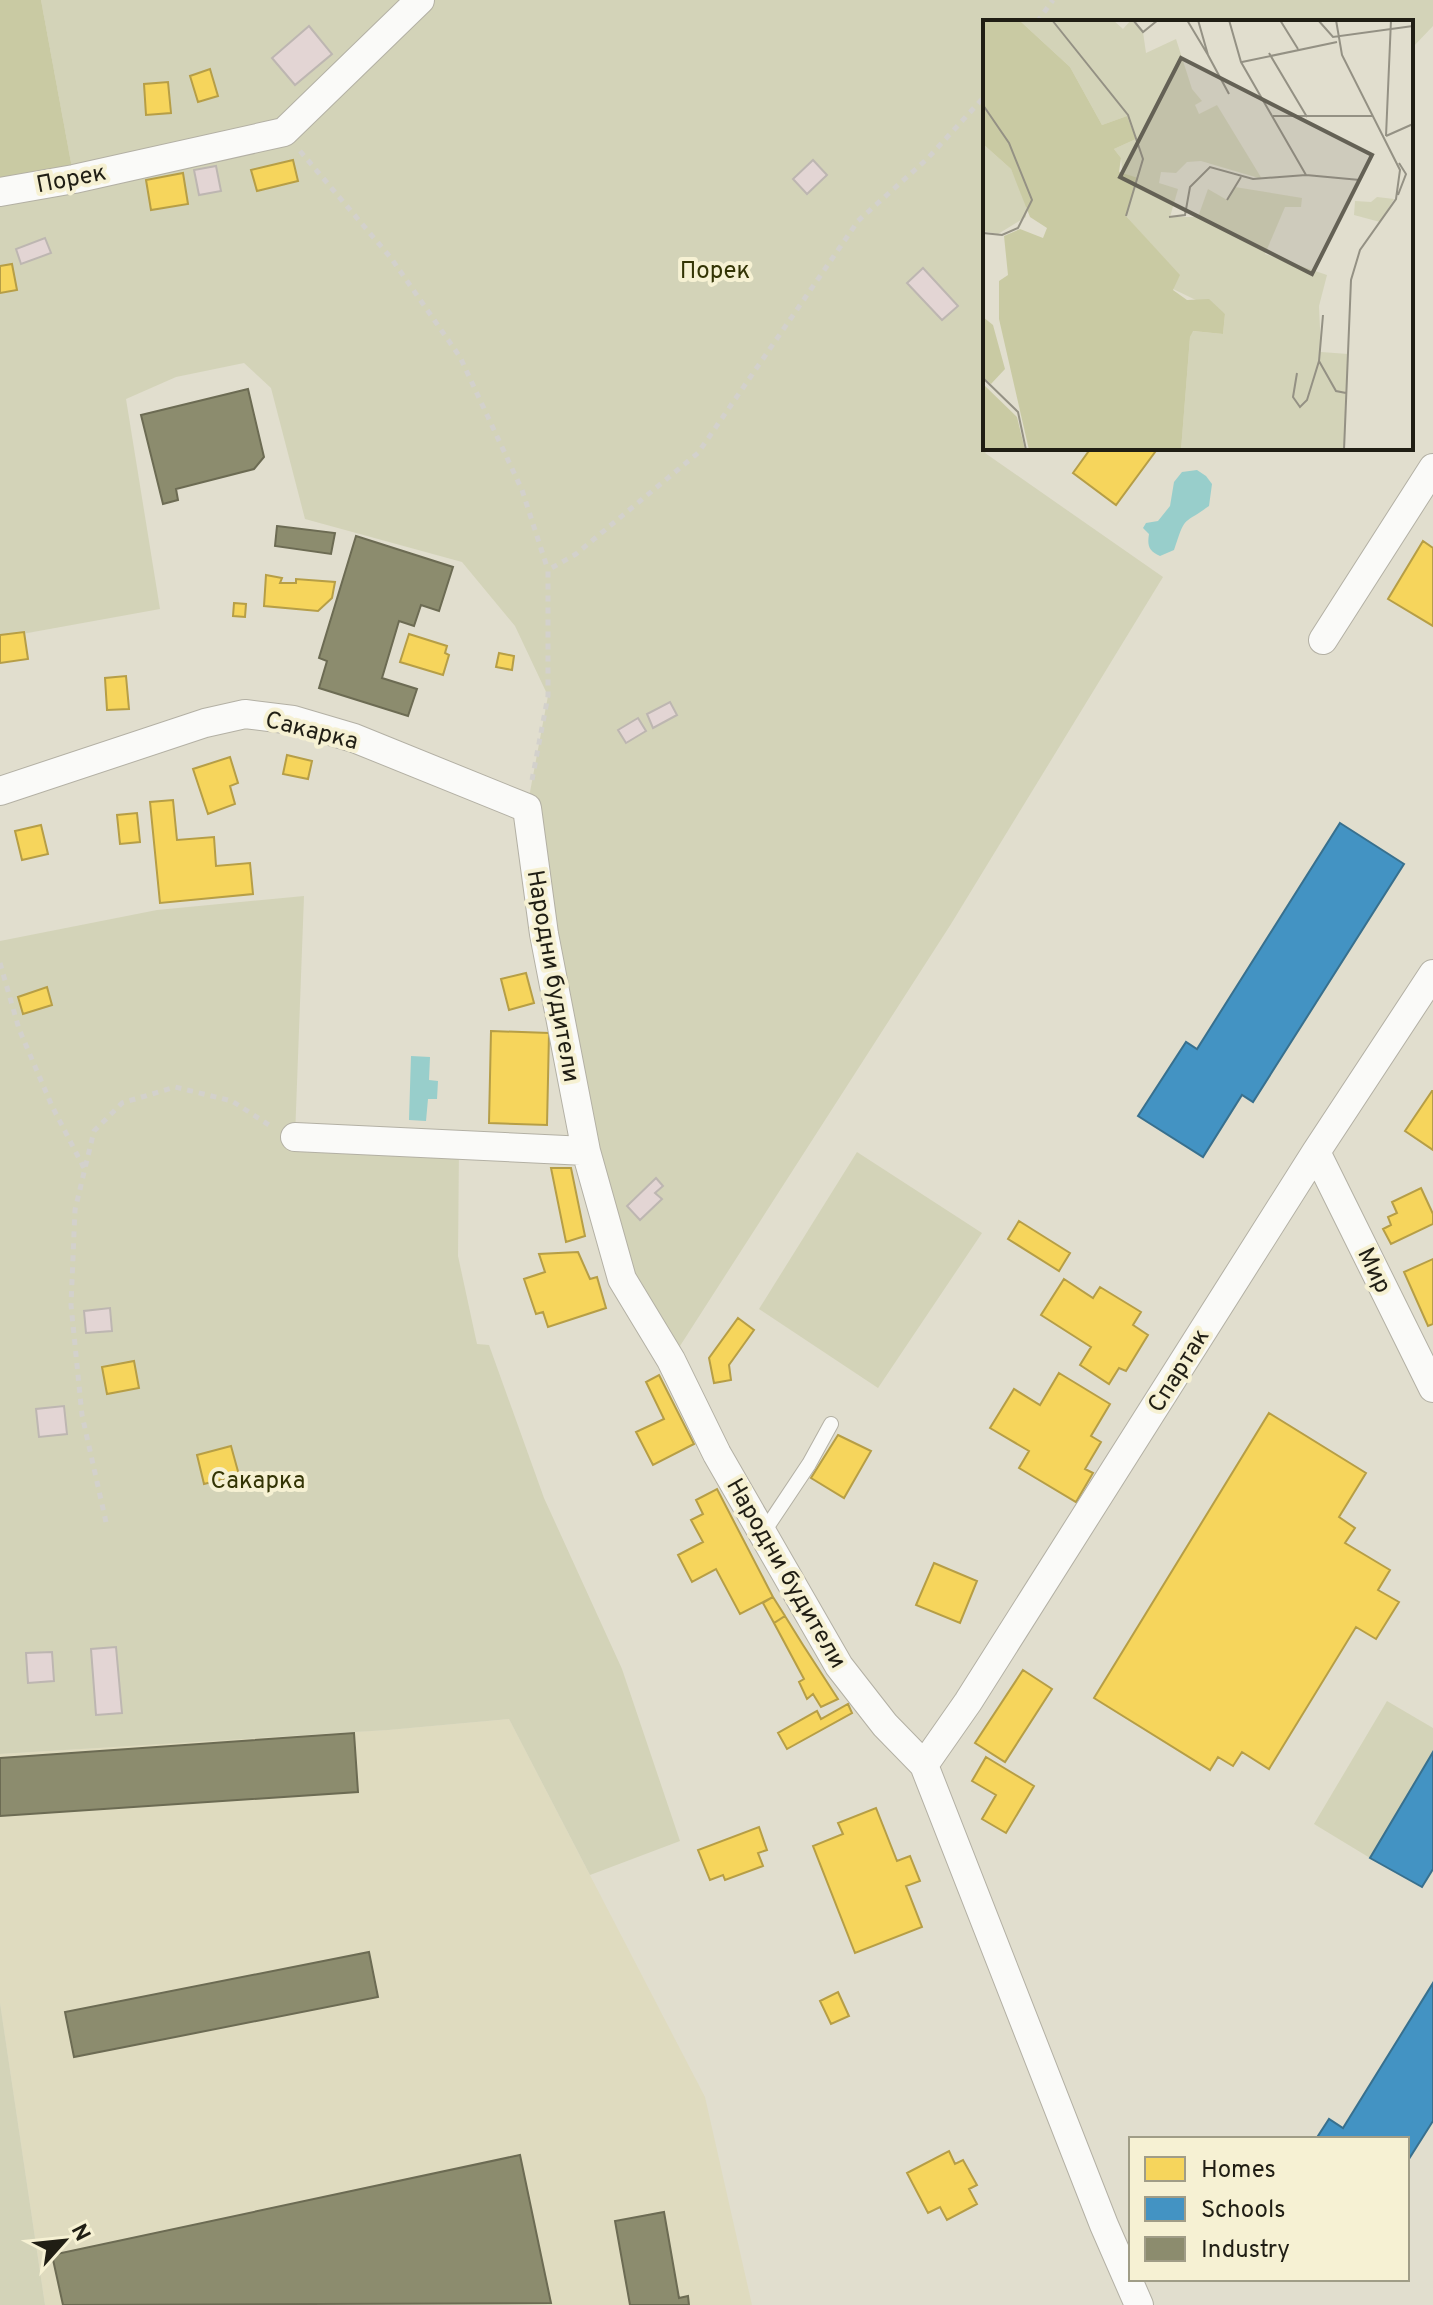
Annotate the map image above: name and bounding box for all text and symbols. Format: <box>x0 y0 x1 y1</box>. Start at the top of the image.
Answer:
inset map <box>983 20 1413 450</box>
street label: Порек <box>34 159 109 201</box>
park label: Порек <box>680 257 750 287</box>
street label: Сакарка <box>262 706 361 758</box>
street label: Народни будители <box>519 868 585 1085</box>
street label: Мир <box>1349 1243 1397 1299</box>
street label: Спартак <box>1142 1323 1217 1419</box>
park label: Сакарка <box>211 1467 305 1497</box>
street label: Народни будители <box>719 1473 852 1675</box>
legend <box>1129 2137 1409 2281</box>
text: Homes <box>1201 2156 1276 2186</box>
text: Schools <box>1201 2196 1286 2226</box>
north arrow <box>24 2201 104 2281</box>
text: N <box>64 2220 95 2246</box>
text: Industry <box>1201 2236 1290 2266</box>

